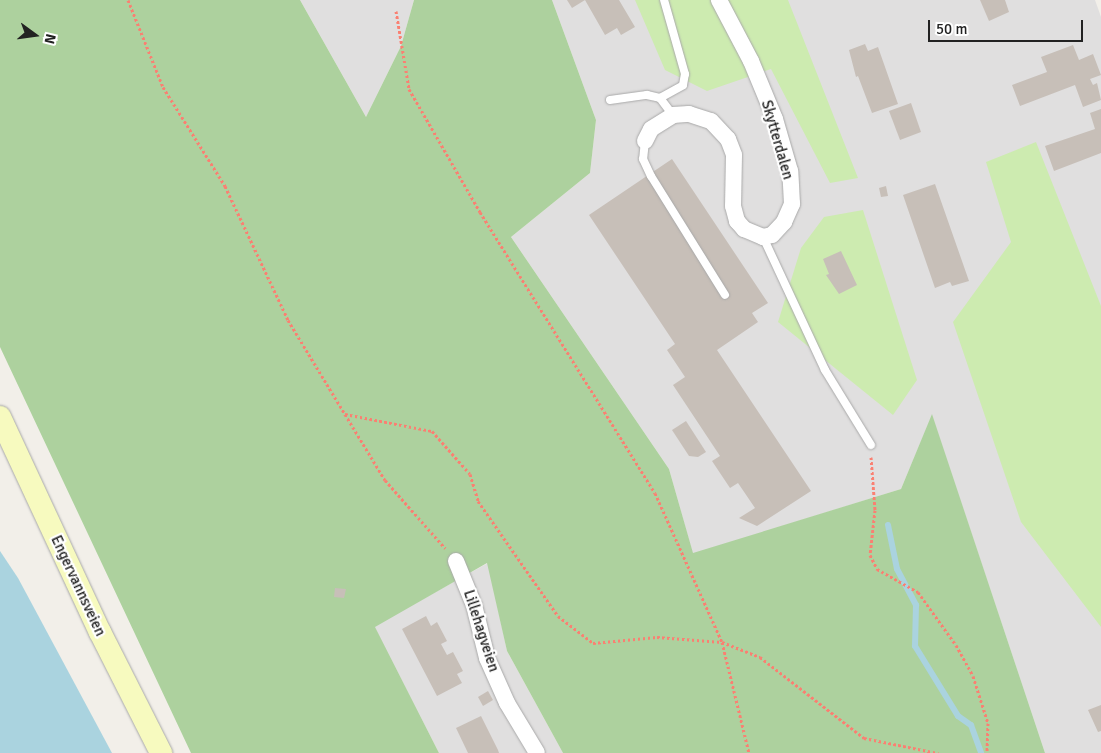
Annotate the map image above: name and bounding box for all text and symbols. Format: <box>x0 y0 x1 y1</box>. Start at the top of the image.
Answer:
north arrow <box>10 10 60 60</box>
scale bar <box>931 10 1086 42</box>
text: 50 m <box>936 20 967 38</box>
text: N <box>41 32 59 46</box>
street label: Skytterdalen <box>757 98 797 182</box>
street label: Engervannsveien <box>47 533 109 639</box>
street label: Lillehagveien <box>459 588 503 674</box>

